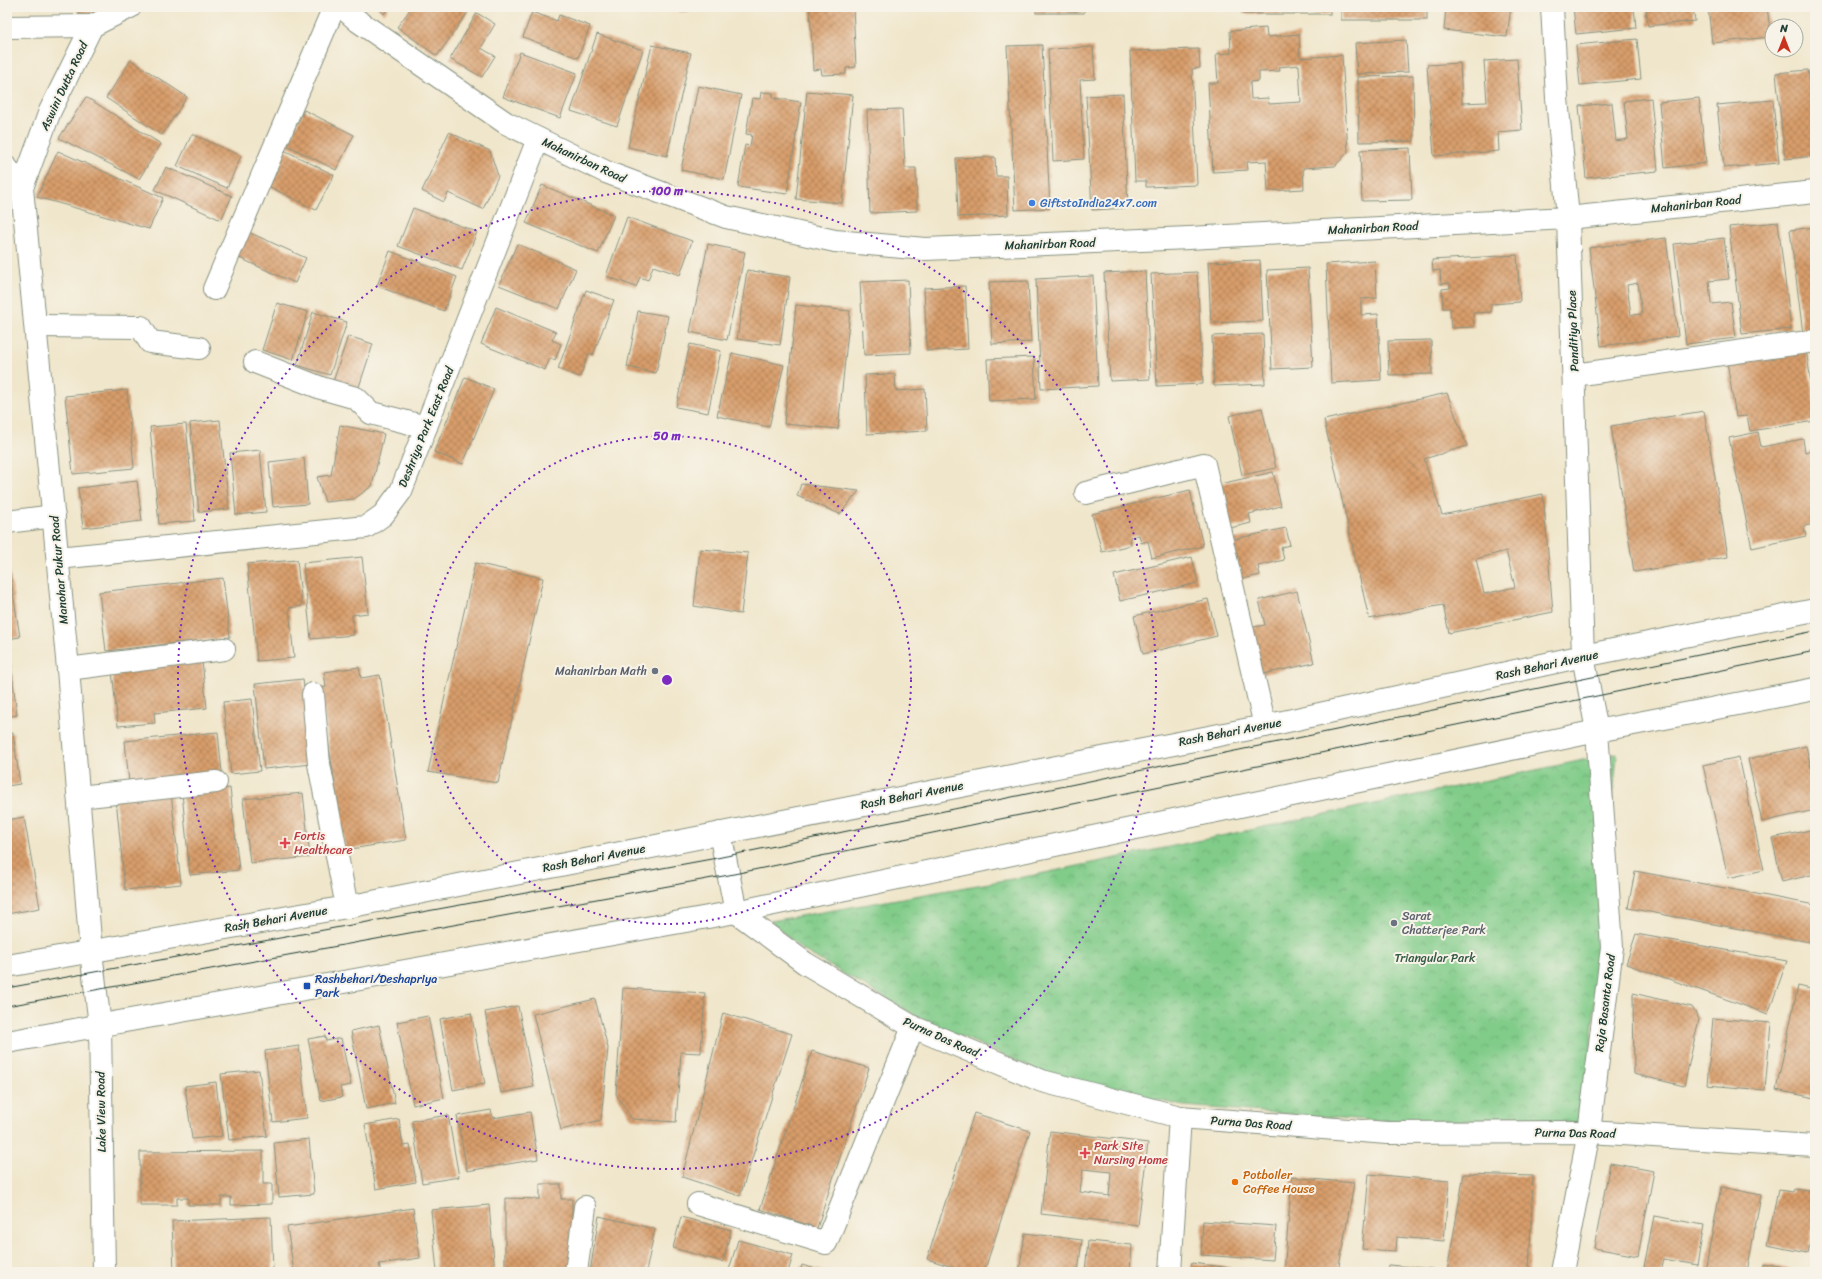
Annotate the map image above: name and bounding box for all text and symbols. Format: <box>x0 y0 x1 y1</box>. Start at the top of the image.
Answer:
north arrow <box>1764 18 1804 58</box>
text: N <box>1779 19 1788 38</box>
street label: Aswini Dutta Road <box>33 36 95 135</box>
street label: Mahanirban Road <box>538 131 630 189</box>
text: 100 m <box>651 180 684 202</box>
street label: Mahanirban Road <box>1650 188 1743 220</box>
place label: GiftstoIndia24x7.com <box>1040 192 1157 214</box>
marker: GiftstoIndia24x7.com <box>1027 198 1037 208</box>
street label: Mahanirban Road <box>1327 215 1420 241</box>
street label: Mahanirban Road <box>1004 231 1096 257</box>
street label: Panditiya Place <box>1561 290 1585 372</box>
street label: Deshriya Park East Road <box>392 363 461 491</box>
text: 50 m <box>653 425 681 447</box>
street label: Manohar Pukur Road <box>43 514 75 625</box>
street label: Rash Behari Avenue <box>1494 643 1600 687</box>
place label: Mahanirban Math <box>555 660 647 682</box>
marker: Mahanirban Math <box>650 666 660 676</box>
centre of rings <box>660 673 674 687</box>
street label: Rash Behari Avenue <box>1177 711 1283 753</box>
street label: Rash Behari Avenue <box>859 774 965 816</box>
place label: Fortis Healthcare <box>294 825 353 861</box>
marker: Fortis Healthcare <box>279 837 291 849</box>
street label: Rash Behari Avenue <box>541 837 647 879</box>
street label: Rash Behari Avenue <box>223 899 329 939</box>
place label: Sarat Chatterjee Park <box>1402 905 1487 941</box>
marker: Sarat Chatterjee Park <box>1389 918 1399 928</box>
park label: Triangular Park <box>1395 947 1476 969</box>
street label: Raja Basanta Road <box>1588 952 1622 1053</box>
place label: Rashbehari/Deshapriya Park <box>315 968 437 1004</box>
marker: Rashbehari/Deshapriya Park <box>302 981 312 991</box>
street label: Purna Das Road <box>899 1010 984 1064</box>
street label: Lake View Road <box>89 1071 113 1153</box>
street label: Purna Das Road <box>1210 1109 1294 1137</box>
street label: Purna Das Road <box>1534 1121 1617 1145</box>
place label: Park Site Nursing Home <box>1094 1135 1168 1171</box>
marker: Park Site Nursing Home <box>1079 1147 1091 1159</box>
place label: Potboiler Coffee House <box>1243 1164 1315 1200</box>
marker: Potboiler Coffee House <box>1230 1177 1240 1187</box>

